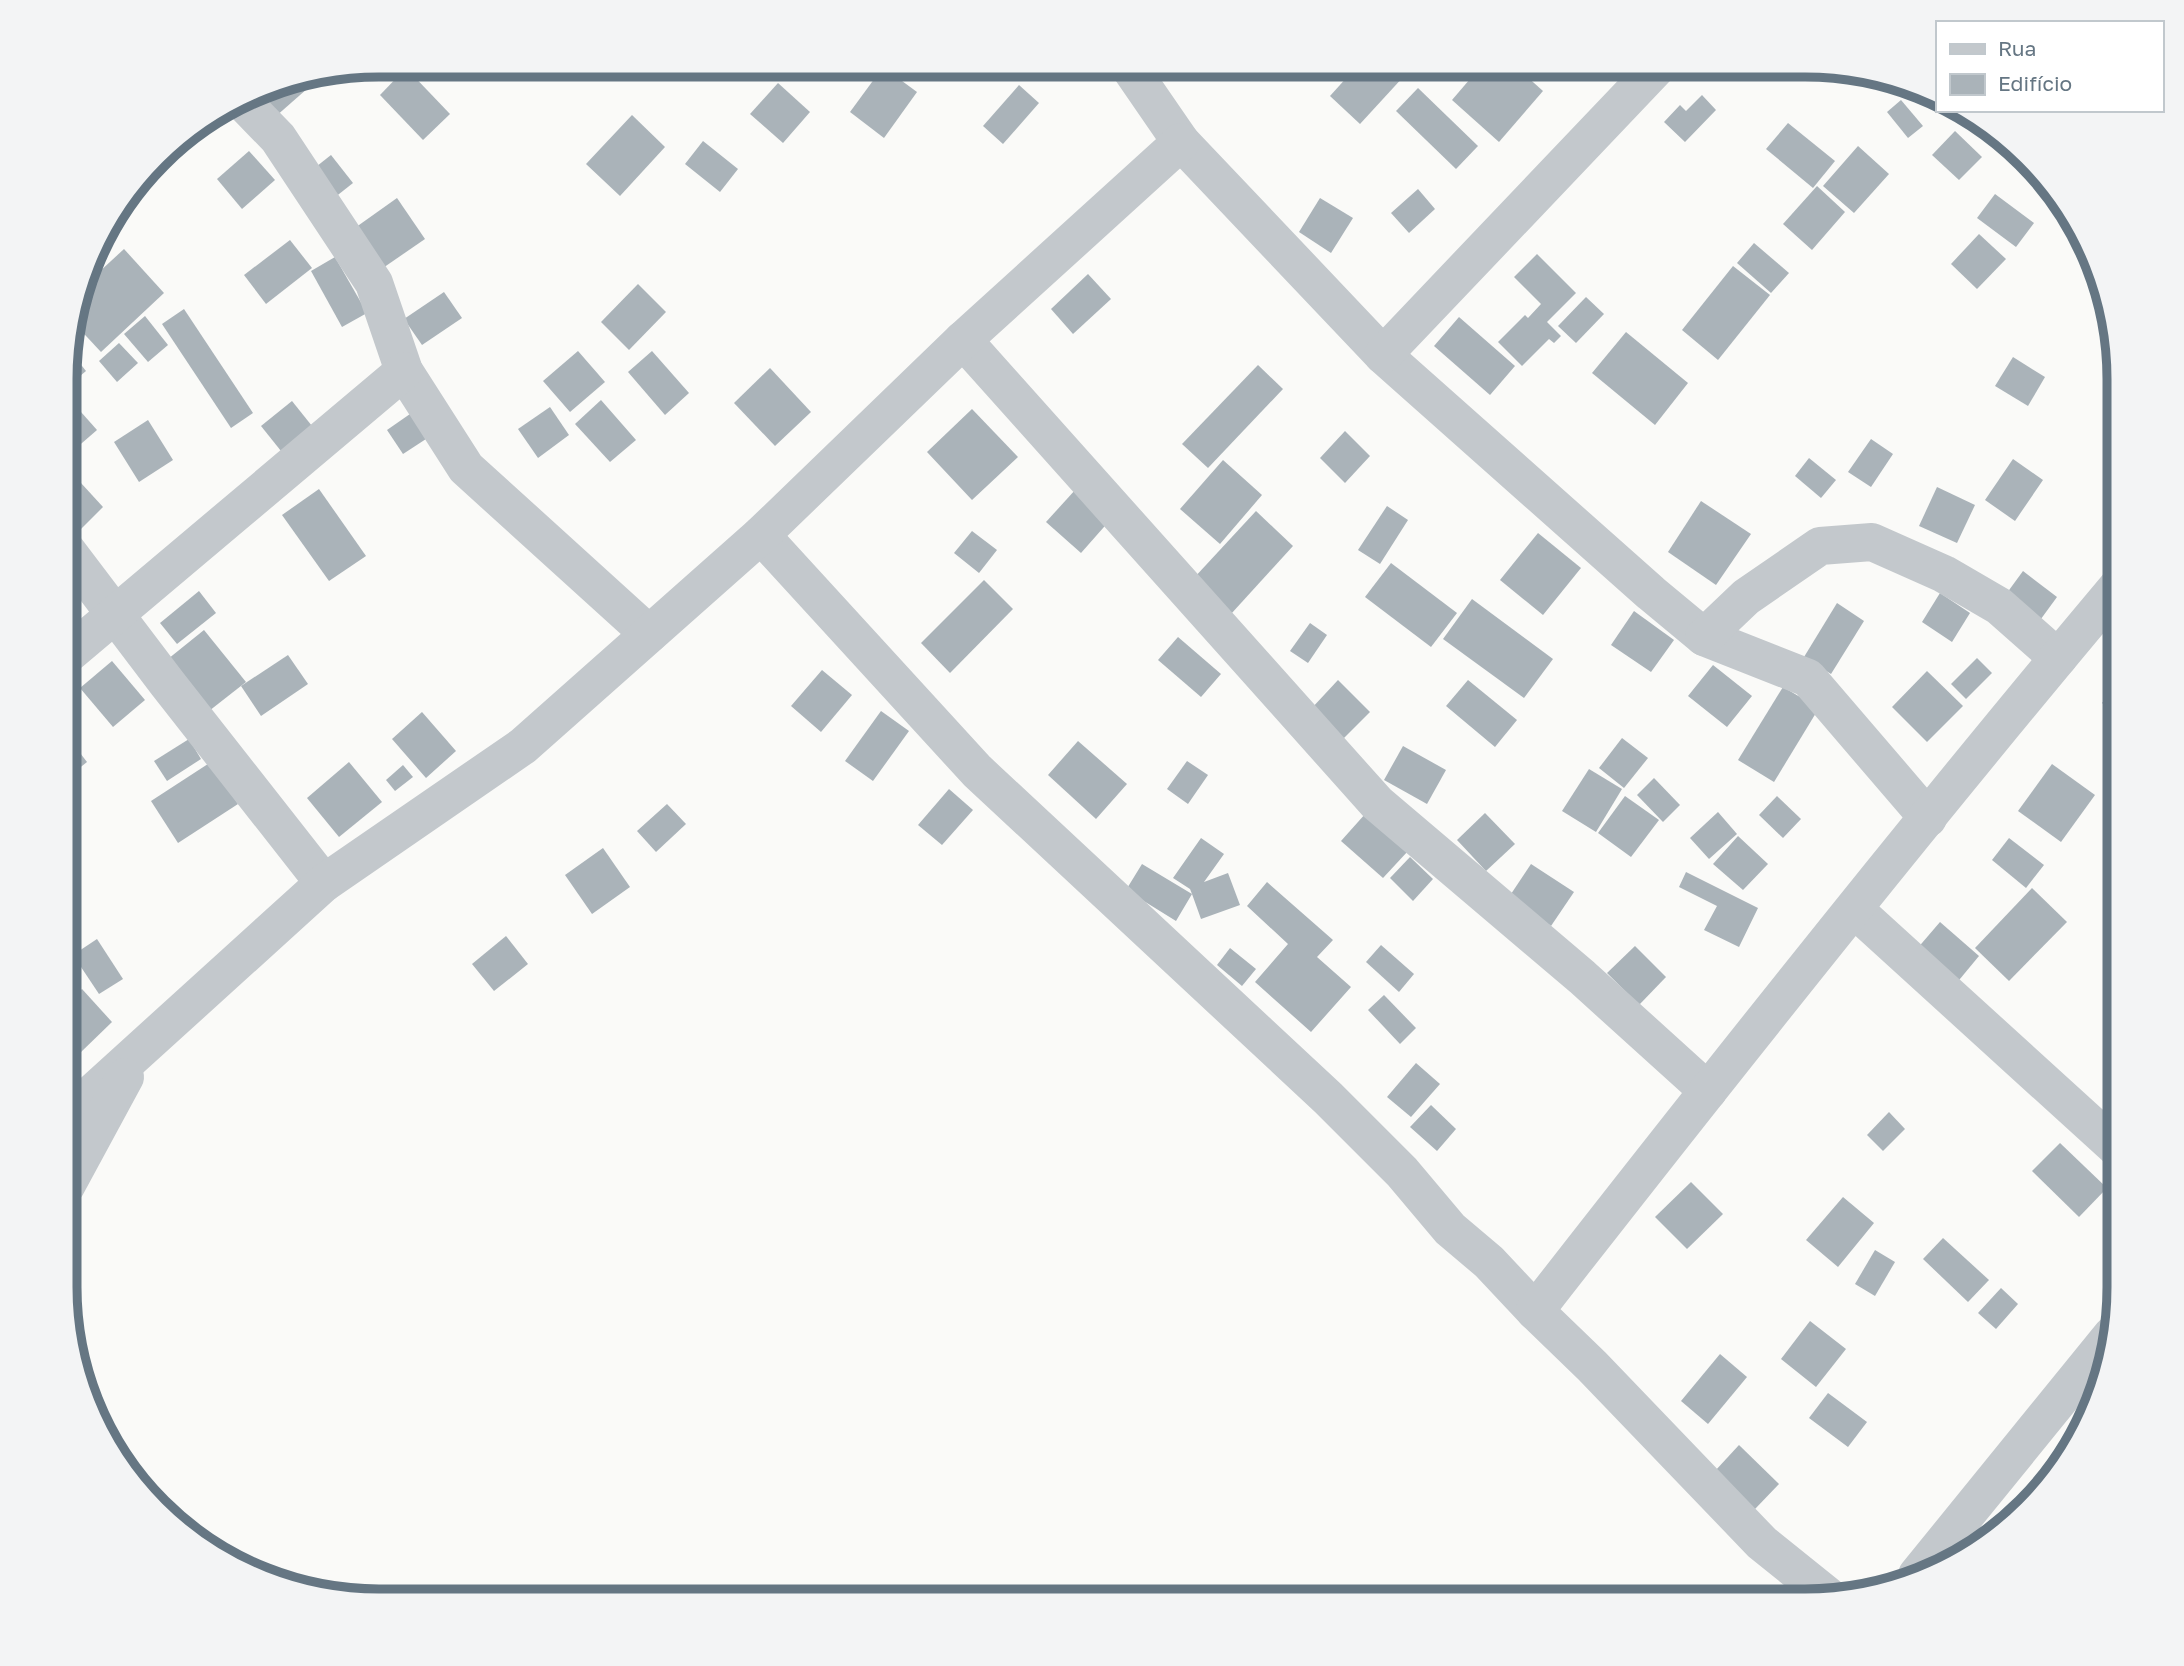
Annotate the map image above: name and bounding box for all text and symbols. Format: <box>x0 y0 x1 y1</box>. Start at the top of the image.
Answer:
legend <box>1936 21 2163 112</box>
text: Rua <box>1998 35 2036 61</box>
text: Edifício <box>1998 70 2072 96</box>

